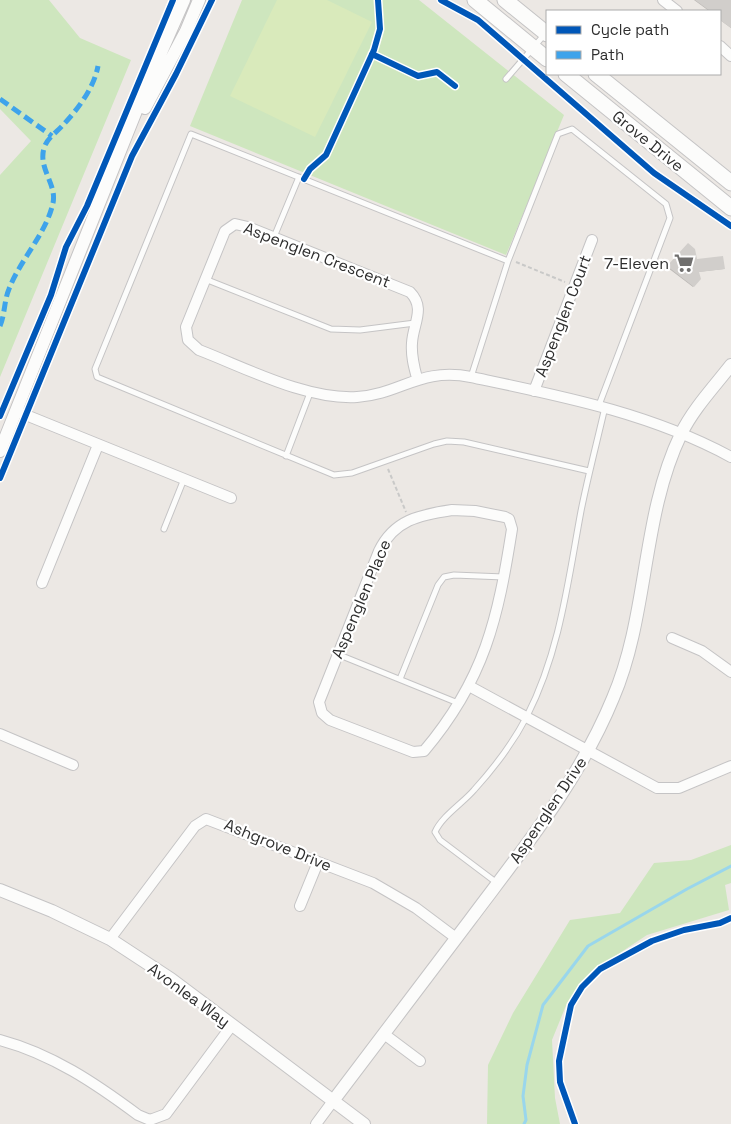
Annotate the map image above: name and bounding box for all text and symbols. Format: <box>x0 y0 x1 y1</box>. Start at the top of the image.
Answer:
legend <box>546 10 721 75</box>
text: Cycle path <box>591 20 669 39</box>
text: Path <box>591 45 624 64</box>
street label: Grove Drive <box>608 106 688 176</box>
street label: Aspenglen Crescent <box>241 217 393 293</box>
street label: Aspenglen Court <box>530 252 596 380</box>
supermarket icon: 7-Eleven <box>673 252 695 274</box>
place label: 7-Eleven <box>604 253 669 274</box>
street label: Aspenglen Place <box>326 536 396 662</box>
street label: Aspenglen Drive <box>505 753 591 867</box>
street label: Ashgrove Drive <box>221 814 335 876</box>
street label: Avonlea Way <box>144 958 234 1032</box>

